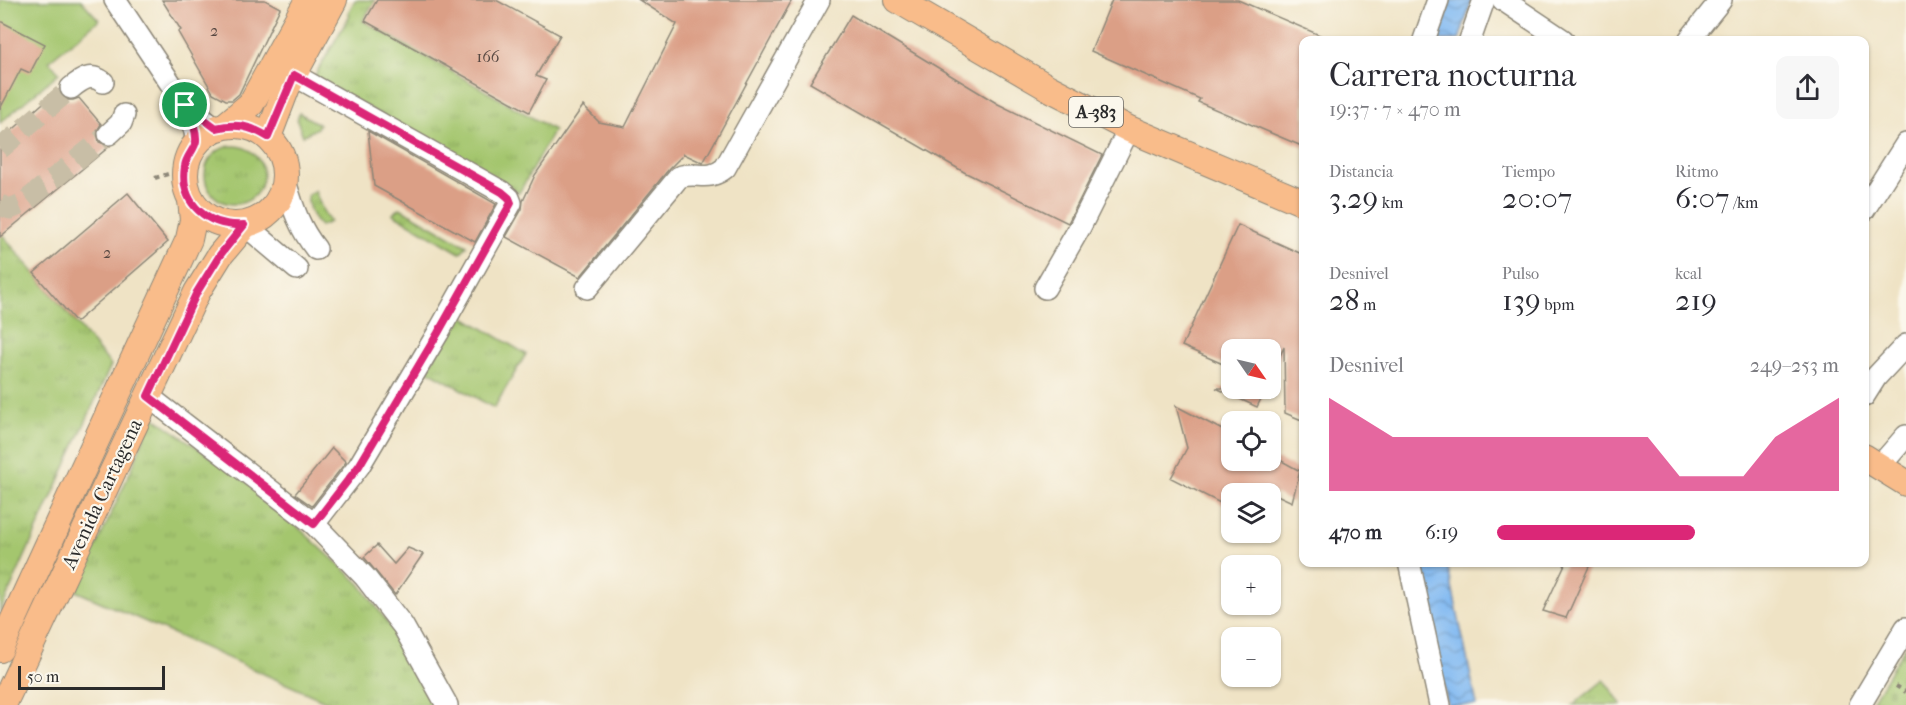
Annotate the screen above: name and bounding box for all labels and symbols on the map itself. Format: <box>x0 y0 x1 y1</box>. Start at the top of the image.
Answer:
house number: 2 <box>210 21 218 40</box>
house number: 166 <box>477 47 500 66</box>
pin <box>159 79 210 130</box>
road number: A-383 <box>1069 97 1123 127</box>
house number: 2 <box>103 243 111 262</box>
north arrow <box>1221 339 1281 399</box>
street label: Avenida Cartagena <box>57 415 147 574</box>
scale bar <box>18 663 165 690</box>

